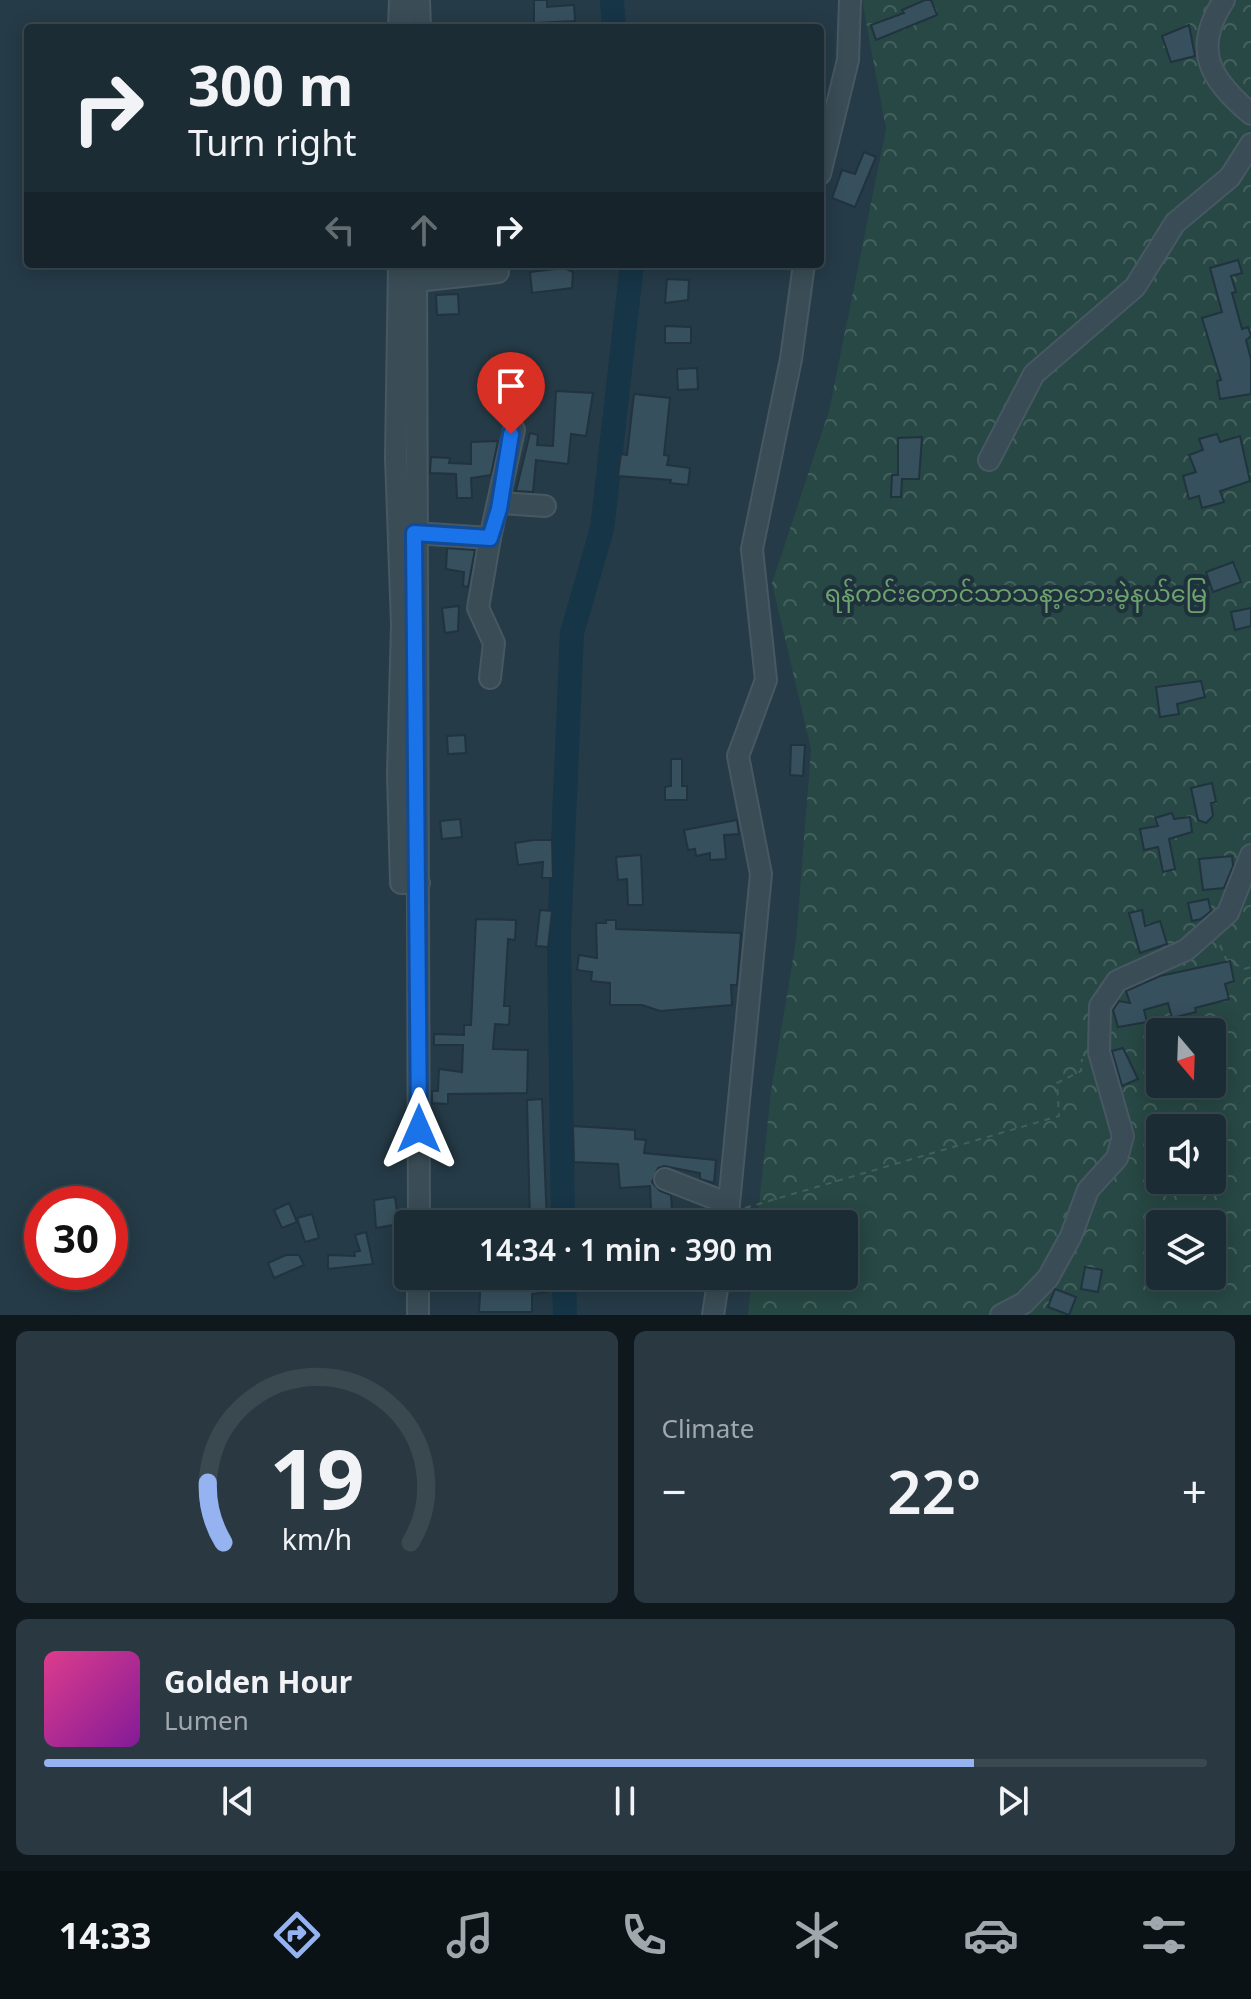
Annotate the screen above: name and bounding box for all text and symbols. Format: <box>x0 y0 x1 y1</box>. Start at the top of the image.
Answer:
text: 300 m <box>188 46 353 122</box>
icon: right <box>56 56 160 160</box>
text: Turn right <box>188 118 356 167</box>
icon: left <box>318 208 362 252</box>
icon: ahead <box>402 208 446 252</box>
icon: right <box>486 208 530 252</box>
pin <box>477 352 545 434</box>
icon: arrive <box>489 364 533 408</box>
park label: ရန်ကင်းတောင်သာသနာ့ဘေးမဲ့နယ်မြေ <box>825 576 1207 613</box>
north arrow <box>1146 1018 1226 1098</box>
map controls <box>1146 1018 1226 1290</box>
position arrow <box>377 1087 461 1171</box>
button: sound <box>1146 1114 1226 1194</box>
speed limit sign: 30 <box>24 1186 128 1290</box>
button: layers <box>1146 1210 1226 1290</box>
text: 14:34 · 1 min · 390 m <box>479 1229 773 1270</box>
text: Climate <box>662 1410 754 1446</box>
text: 19 <box>269 1420 364 1533</box>
text: 22° <box>887 1450 981 1532</box>
text: − <box>662 1461 687 1521</box>
text: + <box>1182 1461 1207 1521</box>
text: km/h <box>282 1519 352 1558</box>
text: Golden Hour <box>164 1661 352 1702</box>
text: Lumen <box>164 1702 249 1738</box>
icon: previous <box>216 1779 260 1823</box>
icon: pause <box>603 1779 647 1823</box>
icon: next <box>991 1779 1035 1823</box>
icon: directions <box>269 1907 325 1963</box>
icon: music <box>442 1907 498 1963</box>
icon: phone <box>616 1907 672 1963</box>
icon: climate <box>789 1907 845 1963</box>
icon: car <box>963 1907 1019 1963</box>
icon: filters <box>1136 1907 1192 1963</box>
text: 14:33 <box>59 1911 151 1960</box>

